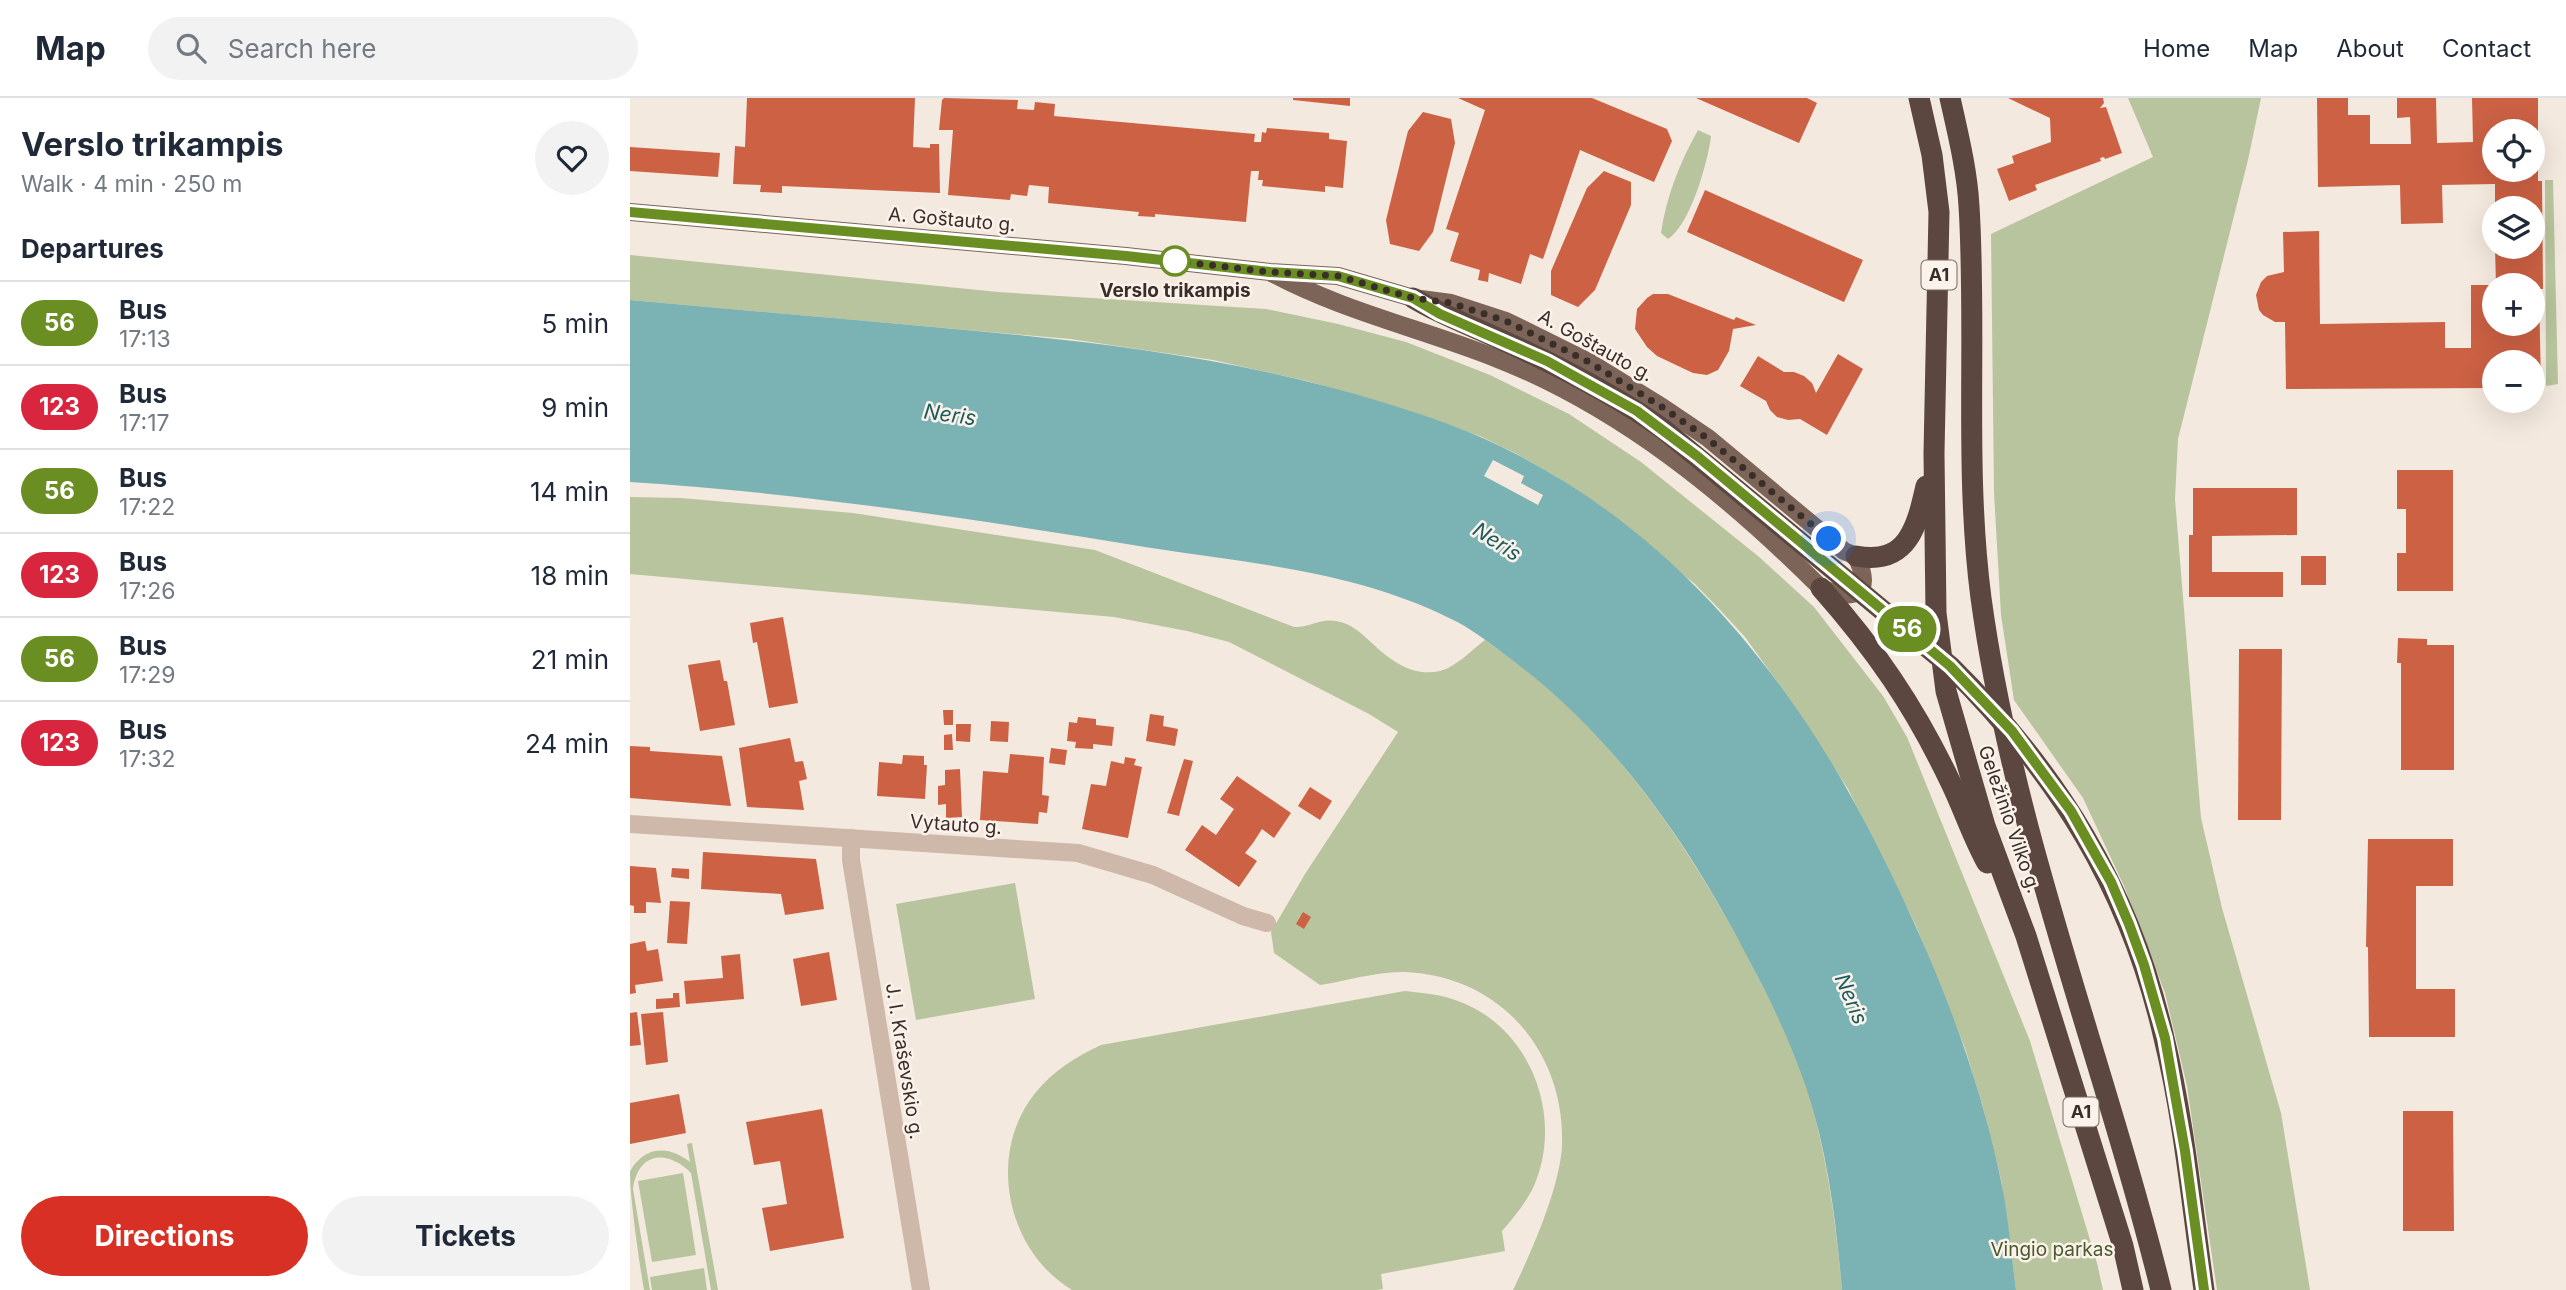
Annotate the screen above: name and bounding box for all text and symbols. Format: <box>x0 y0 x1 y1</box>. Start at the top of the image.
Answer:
search box <box>148 17 638 80</box>
text: Map <box>35 28 106 68</box>
icon: search <box>172 29 210 67</box>
text: Search here <box>228 33 376 64</box>
text: Home <box>2143 34 2210 63</box>
text: Map <box>2248 34 2298 63</box>
text: About <box>2336 34 2404 63</box>
text: Contact <box>2442 34 2531 63</box>
map controls <box>2482 119 2545 413</box>
button: locate <box>2482 119 2545 182</box>
button: heart <box>535 121 609 195</box>
text: Verslo trikampis <box>21 124 284 164</box>
text: Walk · 4 min · 250 m <box>21 170 243 198</box>
button: layers <box>2482 196 2545 259</box>
street label: A. Goštauto g. <box>887 202 1017 237</box>
text: Departures <box>21 233 164 264</box>
marker: Verslo trikampis <box>1160 246 1190 276</box>
road number: A1 <box>1922 260 1956 290</box>
button: + <box>2482 273 2545 336</box>
place label: Verslo trikampis <box>1099 279 1251 302</box>
text: Bus <box>119 294 167 325</box>
street label: A. Goštauto g. <box>1534 304 1657 386</box>
text: 56 <box>44 308 75 337</box>
text: 5 min <box>541 308 609 339</box>
text: 17:13 <box>119 325 171 353</box>
button: − <box>2482 350 2545 413</box>
text: Bus <box>119 378 167 409</box>
text: 123 <box>39 392 80 421</box>
text: 9 min <box>541 392 609 423</box>
water label: Neris <box>922 398 978 431</box>
text: 17:17 <box>119 409 170 437</box>
text: Bus <box>119 462 167 493</box>
text: 56 <box>44 476 75 505</box>
text: 14 min <box>530 476 609 507</box>
text: 17:22 <box>119 493 175 521</box>
water label: Neris <box>1469 517 1526 566</box>
your location <box>1811 521 1846 556</box>
text: Bus <box>119 546 167 577</box>
text: 123 <box>39 560 80 589</box>
text: 18 min <box>531 560 609 591</box>
text: 17:26 <box>119 577 176 605</box>
line badge: 56 <box>1876 606 1938 652</box>
text: 56 <box>1892 614 1922 643</box>
text: Bus <box>119 630 167 661</box>
text: 56 <box>44 644 75 673</box>
text: 21 min <box>531 644 609 675</box>
text: 17:29 <box>119 661 176 689</box>
text: Bus <box>119 714 167 745</box>
text: 123 <box>39 728 80 757</box>
text: 24 min <box>525 728 609 759</box>
street label: Geležinio Vilko g. <box>1974 742 2046 896</box>
text: 17:32 <box>119 745 175 773</box>
street label: Vytauto g. <box>909 810 1003 839</box>
water label: Neris <box>1830 970 1873 1028</box>
street label: J. I. Kraševskio g. <box>881 981 928 1141</box>
road number: A1 <box>2064 1098 2098 1126</box>
button: Directions <box>21 1196 308 1276</box>
button: Tickets <box>322 1196 609 1276</box>
park label: Vingio parkas <box>1991 1238 2114 1261</box>

